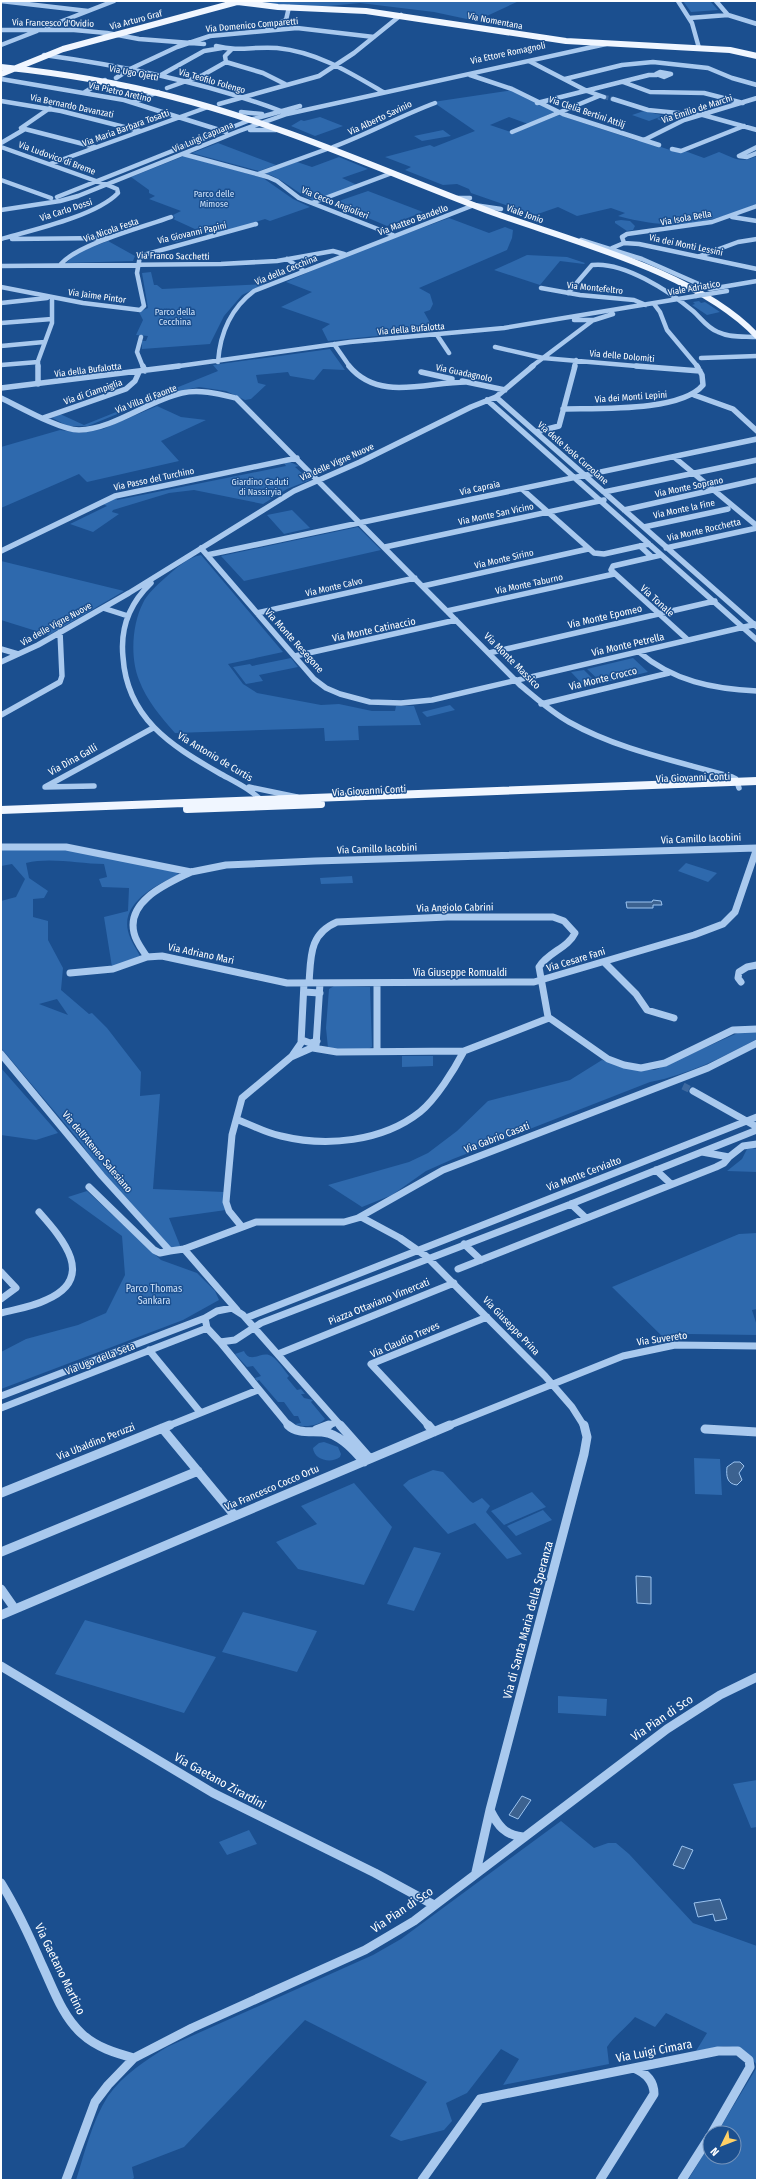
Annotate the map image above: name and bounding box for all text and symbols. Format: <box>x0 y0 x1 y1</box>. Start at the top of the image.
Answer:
street label: Via Arturo Graf <box>109 8 164 32</box>
street label: Via Nomentana <box>466 11 524 31</box>
street label: Via Domenico Comparetti <box>205 16 299 34</box>
street label: Via Francesco d'Ovidio <box>12 17 94 29</box>
street label: Via Ettore Romagnoli <box>470 40 546 66</box>
street label: Via Ugo Ojetti <box>108 63 160 83</box>
street label: Via Teofilo Folengo <box>178 67 247 95</box>
street label: Via Pietro Aretino <box>88 80 153 104</box>
street label: Via Bernardo Davanzati <box>29 92 115 120</box>
street label: Via Emilio de Marchi <box>660 93 734 125</box>
street label: Via Clelia Bertini Attilj <box>547 94 627 130</box>
street label: Via Alberto Savinio <box>346 99 414 137</box>
street label: Via Maria Barbara Tosatti <box>81 108 171 148</box>
street label: Via Luigi Capuana <box>171 120 235 154</box>
street label: Via Ludovico di Breme <box>17 139 97 177</box>
street label: Via Cecco Angiolieri <box>300 185 370 221</box>
park label: Parco delle Mimose <box>194 189 235 209</box>
street label: Via Carlo Dossi <box>39 197 93 223</box>
street label: Via Matteo Bandello <box>377 203 450 237</box>
street label: Viale Jonio <box>505 203 545 225</box>
street label: Via Isola Bella <box>660 208 713 227</box>
street label: Via Nicola Festa <box>82 216 140 244</box>
street label: Via Giovanni Papini <box>157 220 227 246</box>
street label: Via dei Monti Lessini <box>648 232 724 258</box>
street label: Via Franco Sacchetti <box>136 250 210 262</box>
street label: Via della Cecchina <box>253 253 319 287</box>
street label: Viale Adriatico <box>667 278 721 298</box>
street label: Via Montefeltro <box>566 280 624 296</box>
street label: Via Jaime Pintor <box>67 287 127 305</box>
park label: Parco della Cecchina <box>155 307 196 327</box>
street label: Via della Bufalotta <box>377 321 446 337</box>
street label: Via delle Dolomiti <box>589 348 655 364</box>
street label: Via della Bufalotta <box>54 361 123 379</box>
street label: Via Guadagnolo <box>435 362 493 384</box>
street label: Via di Ciampiglia <box>62 377 124 407</box>
street label: Via Villa di Faonte <box>114 382 179 415</box>
street label: Via dei Monti Lepini <box>594 389 668 405</box>
street label: Via delle Isole Curzolane <box>536 420 611 487</box>
street label: Via delle Vigne Nuove <box>299 441 376 483</box>
street label: Via Passo del Turchino <box>113 466 195 492</box>
street label: Via Monte Soprano <box>654 475 724 499</box>
park label: Giardino Caduti di Nassiryia <box>231 477 289 497</box>
street label: Via Capraia <box>459 479 502 497</box>
street label: Via Monte la Fine <box>652 497 716 520</box>
street label: Via Monte San Vicino <box>457 501 535 527</box>
street label: Via Monte Rocchetta <box>666 517 742 543</box>
street label: Via Monte Sirino <box>474 547 535 571</box>
street label: Via Monte Taburno <box>494 572 564 596</box>
street label: Via Monte Calvo <box>304 575 364 598</box>
street label: Via Tonale <box>637 583 677 619</box>
street label: Via delle Vigne Nuove <box>19 600 94 648</box>
street label: Via Monte Epomeo <box>567 603 643 631</box>
street label: Via Monte Resegone <box>262 606 326 676</box>
street label: Via Monte Catinaccio <box>331 615 417 645</box>
street label: Via Monte Massico <box>481 630 543 692</box>
street label: Via Monte Petrella <box>590 631 666 659</box>
street label: Via Monte Crocco <box>568 665 638 693</box>
street label: Via Antonio de Curtis <box>175 730 255 784</box>
street label: Via Dina Galli <box>46 742 100 778</box>
street label: Via Giovanni Conti <box>656 771 730 785</box>
street label: Via Giovanni Conti <box>332 783 406 799</box>
street label: Via Camillo Iacobini <box>661 832 741 846</box>
street label: Via Camillo Iacobini <box>337 842 417 856</box>
street label: Via Angiolo Cabrini <box>416 901 494 915</box>
street label: Via Adriano Mari <box>167 941 235 967</box>
street label: Via Cesare Fani <box>545 945 607 975</box>
street label: Via Giuseppe Romualdi <box>413 967 507 979</box>
street label: Via dell'Ateneo Salesiano <box>59 1109 135 1195</box>
street label: Via Gabrio Casati <box>463 1120 531 1156</box>
street label: Via Monte Cervialto <box>545 1154 623 1194</box>
street label: Piazza Ottaviano Vimercati <box>327 1276 431 1328</box>
park label: Parco Thomas Sankara <box>126 1283 182 1307</box>
street label: Via Giuseppe Prina <box>480 1294 542 1358</box>
street label: Via Claudio Treves <box>369 1319 441 1361</box>
street label: Via Suvereto <box>636 1330 688 1348</box>
street label: Via Ugo della Seta <box>63 1340 137 1378</box>
street label: Via Ubaldino Peruzzi <box>55 1421 137 1463</box>
street label: Via Francesco Cocco Ortu <box>223 1463 321 1513</box>
street label: Via di Santa Maria della Speranza <box>500 1539 556 1701</box>
street label: Via Pian di Sco <box>628 1692 696 1744</box>
street label: Via Gaetano Zirardini <box>172 1750 268 1812</box>
street label: Via Pian di Sco <box>368 1884 436 1936</box>
street label: Via Gaetano Martino <box>32 1921 88 2017</box>
street label: Via Luigi Cimara <box>615 2037 694 2065</box>
north arrow <box>702 2125 742 2165</box>
text: N <box>708 2145 722 2158</box>

